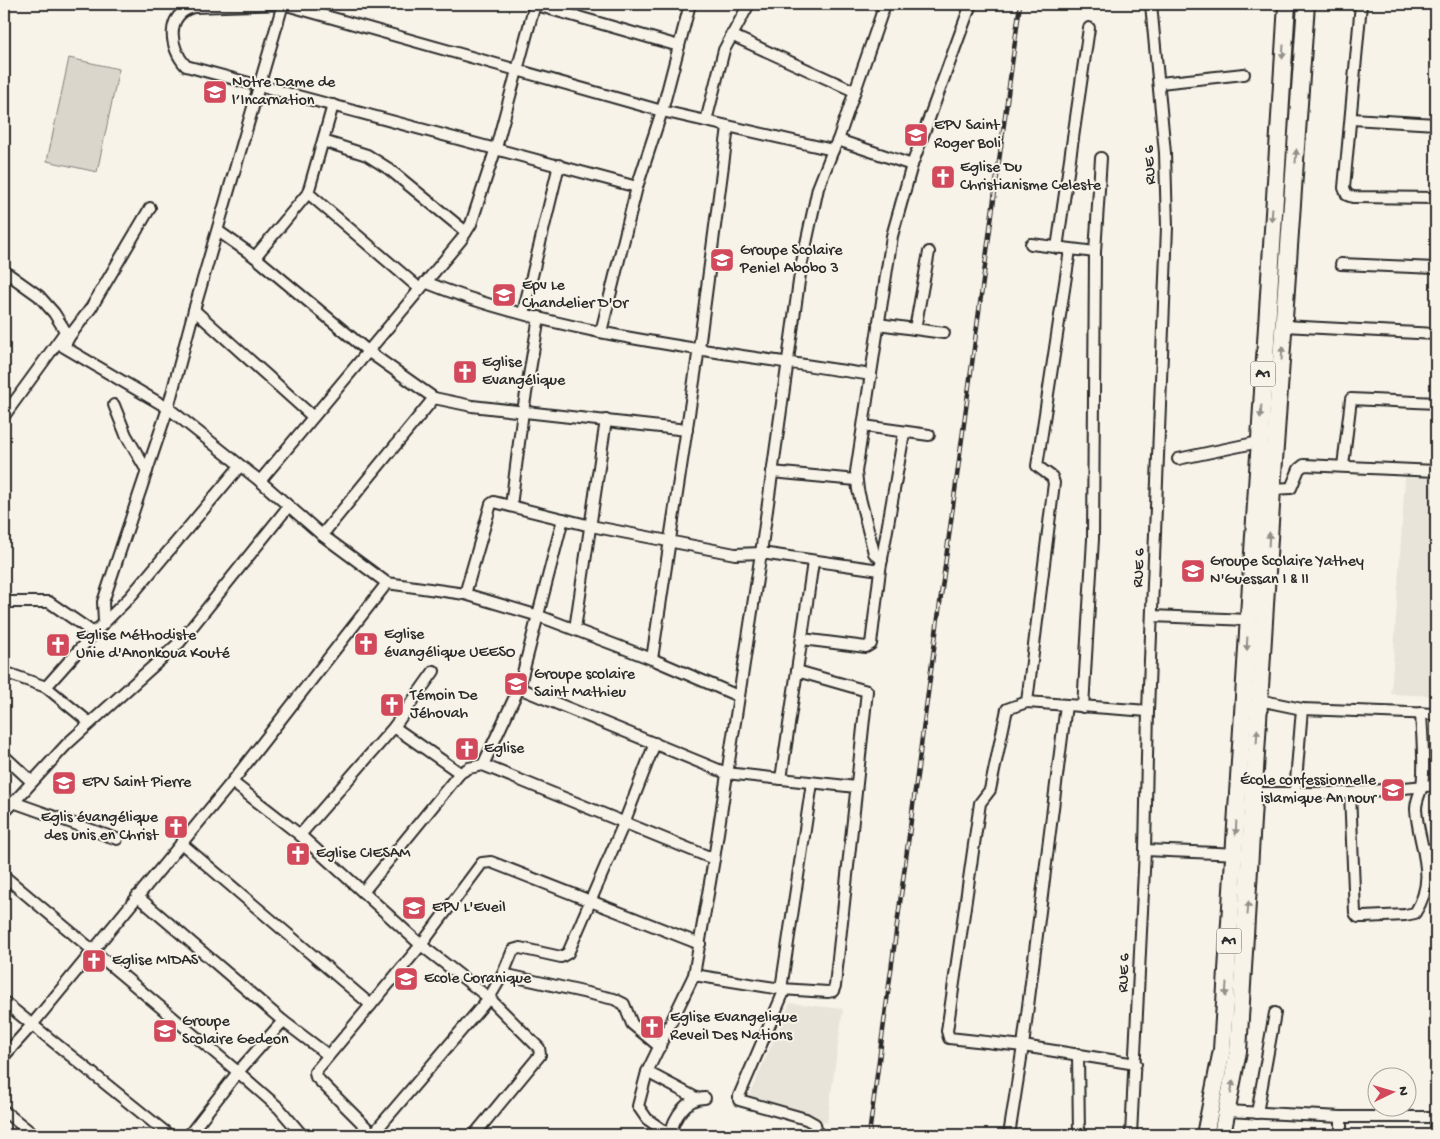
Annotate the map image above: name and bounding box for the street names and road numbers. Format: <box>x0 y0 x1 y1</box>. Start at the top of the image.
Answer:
street label: RUE 6 <box>1140 144 1162 185</box>
road number: A1 <box>1250 362 1276 386</box>
street label: RUE 6 <box>1129 547 1151 588</box>
road number: A1 <box>1216 928 1242 954</box>
street label: RUE 6 <box>1115 952 1135 993</box>

